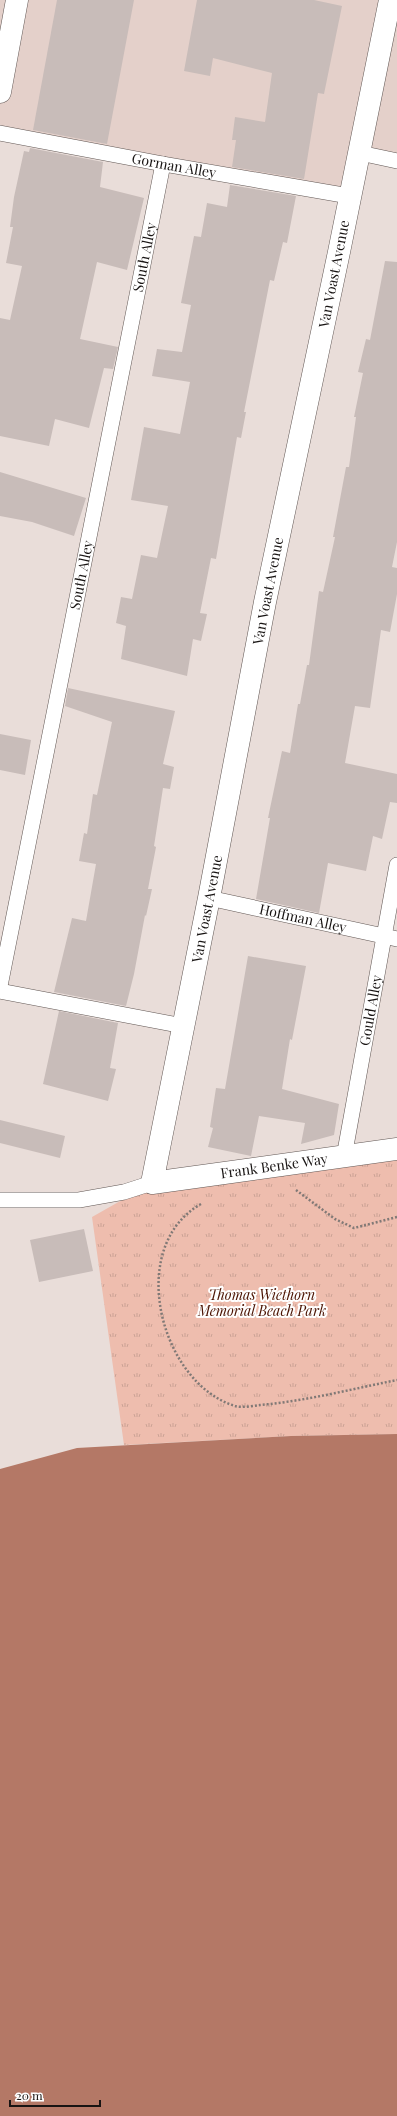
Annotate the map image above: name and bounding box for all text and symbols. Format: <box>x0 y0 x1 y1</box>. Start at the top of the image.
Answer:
street label: Gorman Alley <box>130 148 218 182</box>
street label: Van Voast Avenue <box>314 219 353 330</box>
street label: South Alley <box>128 221 160 293</box>
street label: Van Voast Avenue <box>248 536 287 647</box>
street label: South Alley <box>65 539 97 611</box>
street label: Van Voast Avenue <box>187 854 226 965</box>
street label: Hoffman Alley <box>258 899 348 937</box>
street label: Gould Alley <box>354 973 386 1047</box>
street label: Frank Benke Way <box>219 1149 329 1182</box>
park label: Thomas Wiethorn Memorial Beach Park <box>197 1285 326 1320</box>
scale bar <box>10 2082 100 2108</box>
text: 20 m <box>16 2087 43 2103</box>

